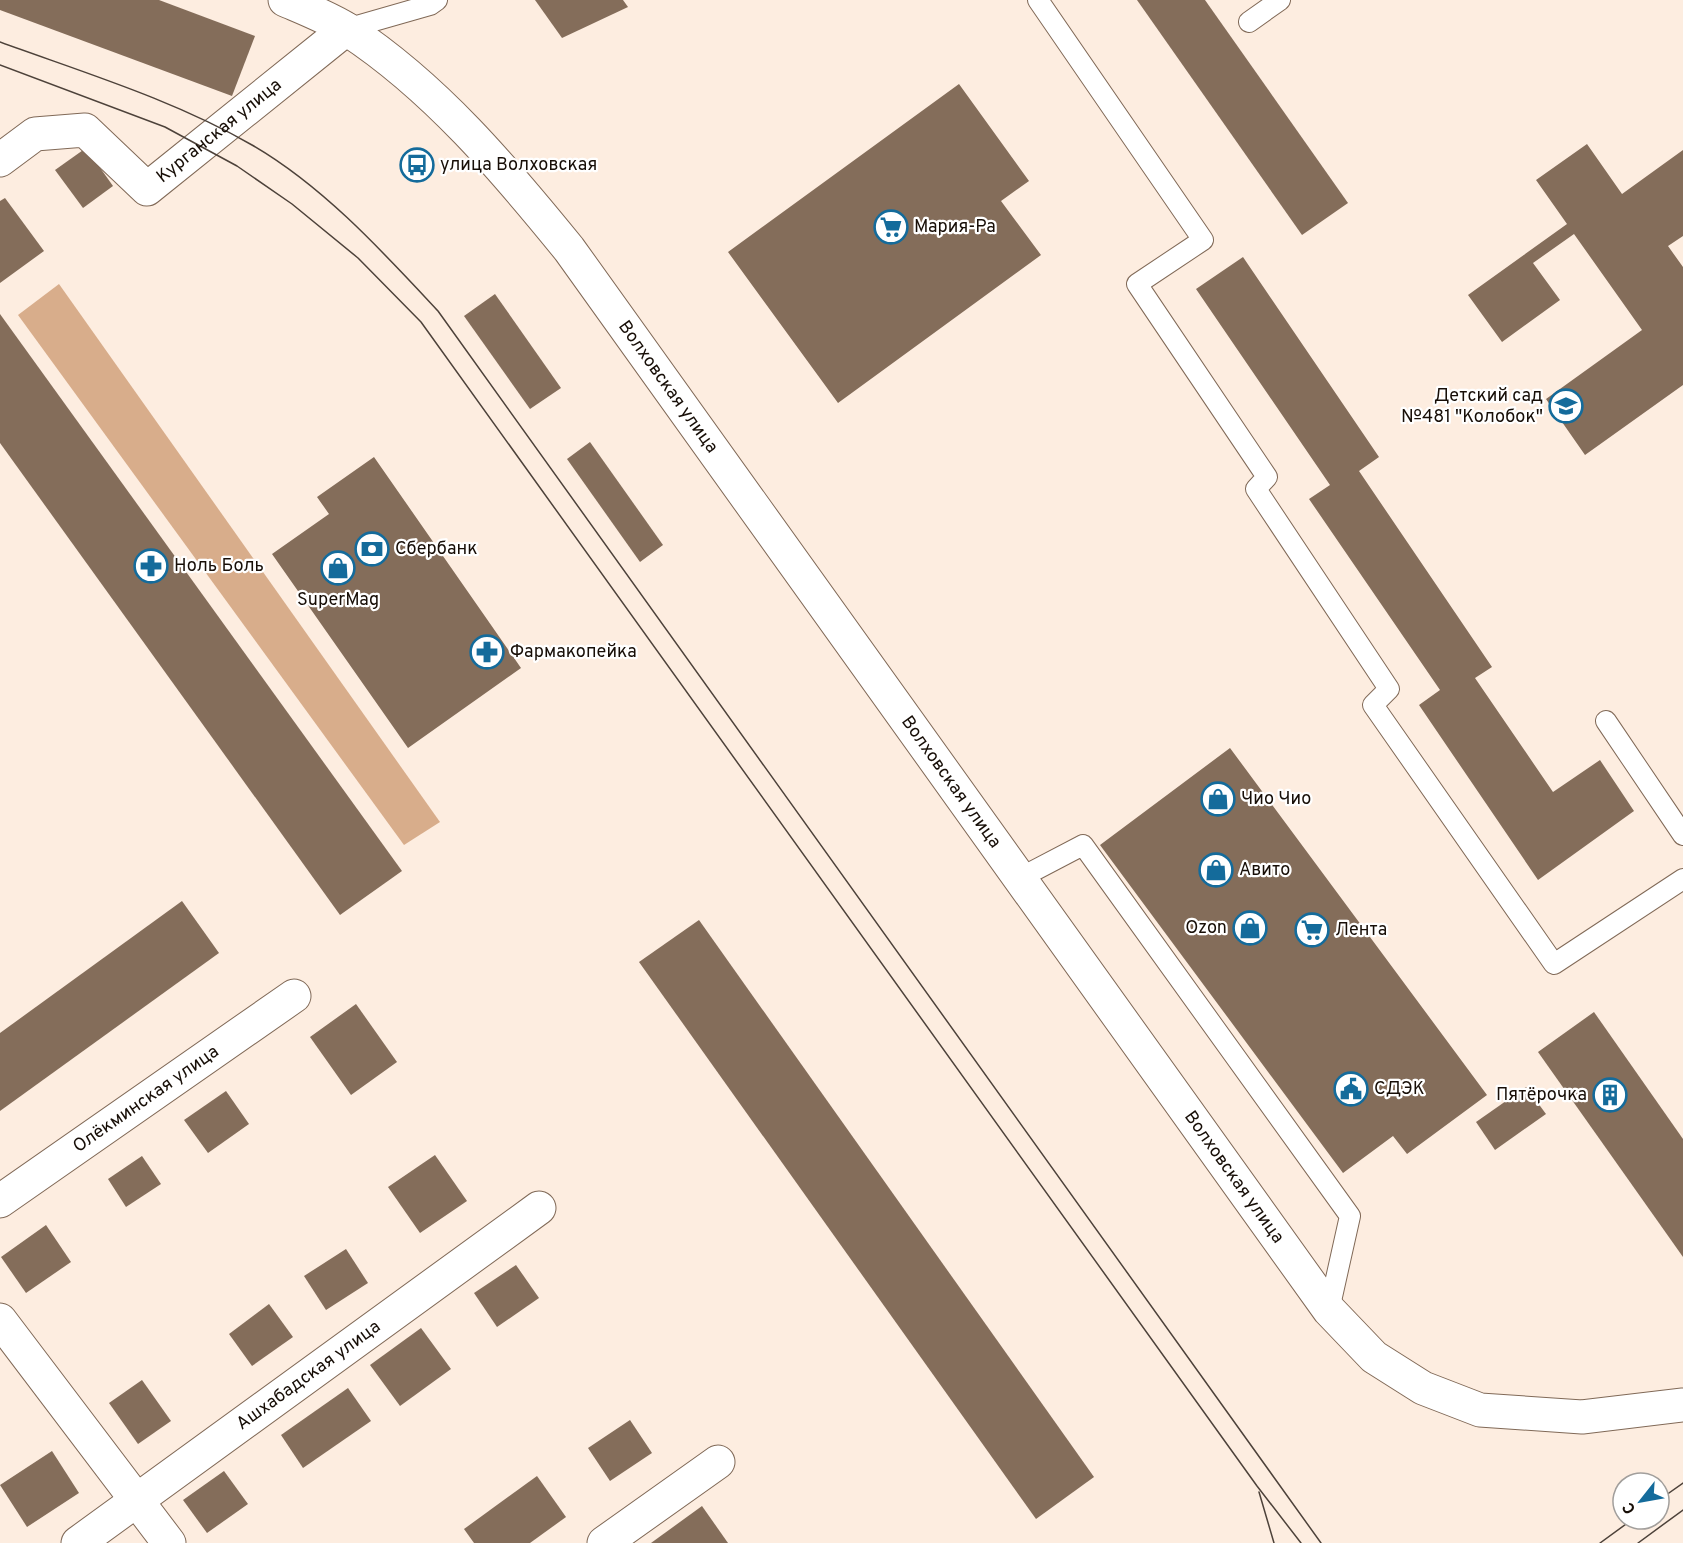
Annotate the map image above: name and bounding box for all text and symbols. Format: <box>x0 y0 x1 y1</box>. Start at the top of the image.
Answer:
street label: Курганская улица <box>152 74 286 188</box>
bus stop icon: улица Волховская <box>399 147 435 183</box>
place label: улица Волховская <box>440 154 597 177</box>
supermarket icon: Мария-Ра <box>873 209 909 245</box>
place label: Мария-Ра <box>914 216 996 239</box>
street label: Волховская улица <box>613 316 723 458</box>
place label: Детский сад №481 "Колобок" <box>1401 385 1543 429</box>
school or university icon: Детский сад №481 "Колобок" <box>1548 388 1584 424</box>
bank icon: Сбербанк <box>354 531 390 567</box>
place label: Сбербанк <box>395 538 478 561</box>
pharmacy icon: Ноль Боль <box>133 548 169 584</box>
shop icon: SuperMag <box>320 550 356 586</box>
place label: Ноль Боль <box>174 555 264 578</box>
place label: SuperMag <box>297 589 379 612</box>
pharmacy icon: Фармакопейка <box>469 634 505 670</box>
place label: Фармакопейка <box>510 641 637 664</box>
street label: Волховская улица <box>896 711 1006 853</box>
shop icon: Чио Чио <box>1200 781 1236 817</box>
place label: Чио Чио <box>1241 788 1311 811</box>
shop icon: Авито <box>1198 852 1234 888</box>
place label: Авито <box>1239 859 1290 882</box>
shop icon: Ozon <box>1232 910 1268 946</box>
supermarket icon: Лента <box>1294 912 1330 948</box>
place label: Ozon <box>1185 917 1227 940</box>
place label: Лента <box>1335 919 1387 942</box>
street label: Олёкминская улица <box>69 1040 223 1158</box>
public building icon: СДЭК <box>1333 1071 1369 1107</box>
building icon: Пятёрочка <box>1592 1077 1628 1113</box>
place label: СДЭК <box>1374 1078 1425 1101</box>
place label: Пятёрочка <box>1496 1084 1587 1107</box>
street label: Волховская улица <box>1179 1106 1289 1248</box>
street label: Ашхабадская улица <box>232 1315 385 1436</box>
north arrow <box>1611 1471 1671 1531</box>
text: С <box>1619 1498 1641 1517</box>

